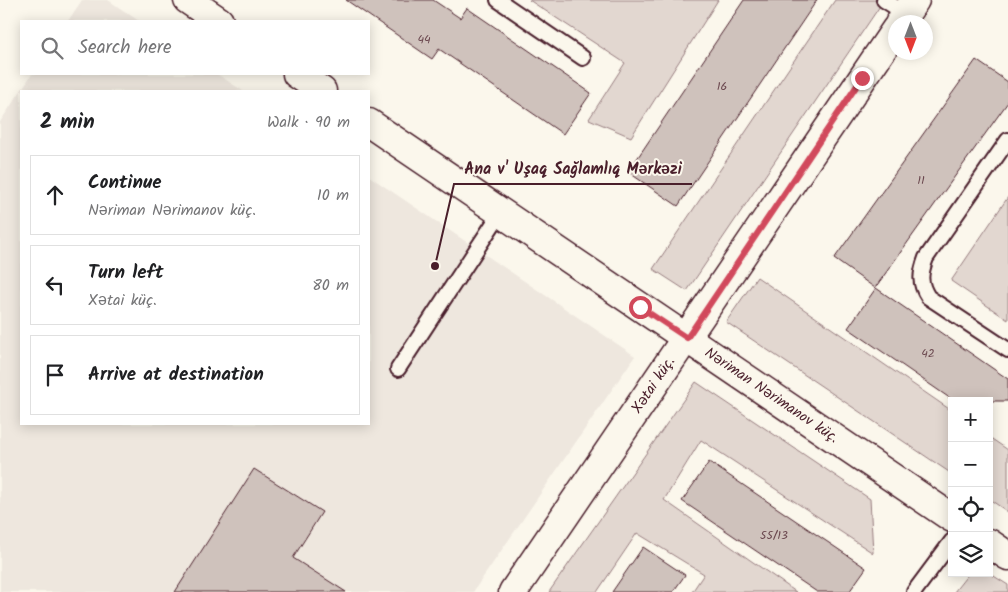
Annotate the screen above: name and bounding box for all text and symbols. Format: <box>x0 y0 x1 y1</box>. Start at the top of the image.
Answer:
north arrow <box>888 15 933 60</box>
search box <box>20 20 370 75</box>
house number: 44 <box>417 30 431 49</box>
text: Search here <box>78 33 172 63</box>
icon: search <box>38 34 66 62</box>
route end <box>851 67 874 90</box>
house number: 16 <box>717 77 727 96</box>
text: 2 min <box>40 106 95 139</box>
text: Walk · 90 m <box>267 110 350 135</box>
callout: Ana v' Uşaq Sağlamlıq Mərkəzi <box>454 153 692 184</box>
text: Ana v' Uşaq Sağlamlıq Mərkəzi <box>464 157 683 182</box>
text: Continue <box>88 168 161 198</box>
house number: 11 <box>917 171 925 190</box>
icon: ahead <box>41 181 69 209</box>
text: 10 m <box>317 183 349 208</box>
text: Nəriman Nərimanov küç. <box>88 198 256 223</box>
text: Turn left <box>88 258 163 288</box>
icon: left <box>41 271 69 299</box>
text: 80 m <box>312 273 349 298</box>
text: Xətai küç. <box>88 288 157 313</box>
route start <box>629 296 652 319</box>
street label: Nəriman Nərimanov küç. <box>699 341 843 450</box>
house number: 42 <box>921 344 935 363</box>
street label: Xətai küç. <box>626 352 682 419</box>
text: Arrive at destination <box>88 360 264 390</box>
icon: arrive <box>41 361 69 389</box>
map controls <box>948 397 993 577</box>
button: + <box>948 397 993 442</box>
button: − <box>948 442 993 487</box>
button: locate <box>948 487 993 532</box>
house number: 55/13 <box>760 526 788 545</box>
button: layers <box>948 532 993 577</box>

